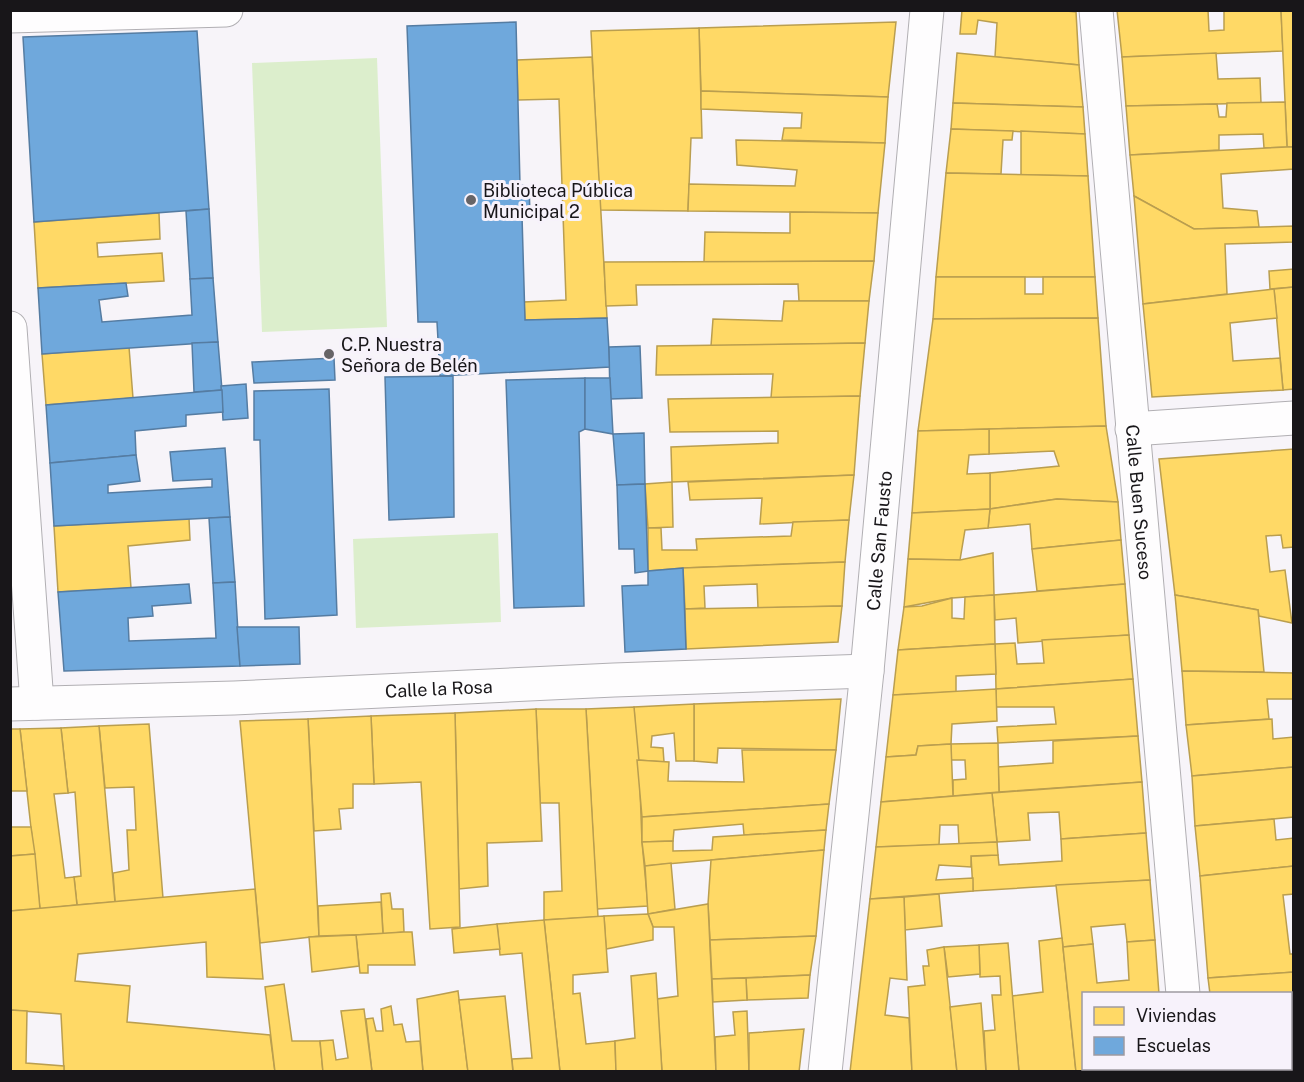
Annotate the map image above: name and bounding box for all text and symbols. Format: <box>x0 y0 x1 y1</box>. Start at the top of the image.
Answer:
place label: Biblioteca Pública Municipal 2 <box>483 180 633 222</box>
marker: Biblioteca Pública Municipal 2 <box>464 193 478 207</box>
place label: C.P. Nuestra Señora de Belén <box>341 334 478 376</box>
marker: C.P. Nuestra Señora de Belén <box>322 347 336 361</box>
street label: Calle Buen Suceso <box>1122 423 1157 581</box>
street label: Calle San Fausto <box>862 470 896 612</box>
street label: Calle la Rosa <box>384 675 493 701</box>
legend <box>1082 992 1292 1070</box>
text: Viviendas <box>1136 1005 1216 1026</box>
text: Escuelas <box>1136 1035 1211 1056</box>

